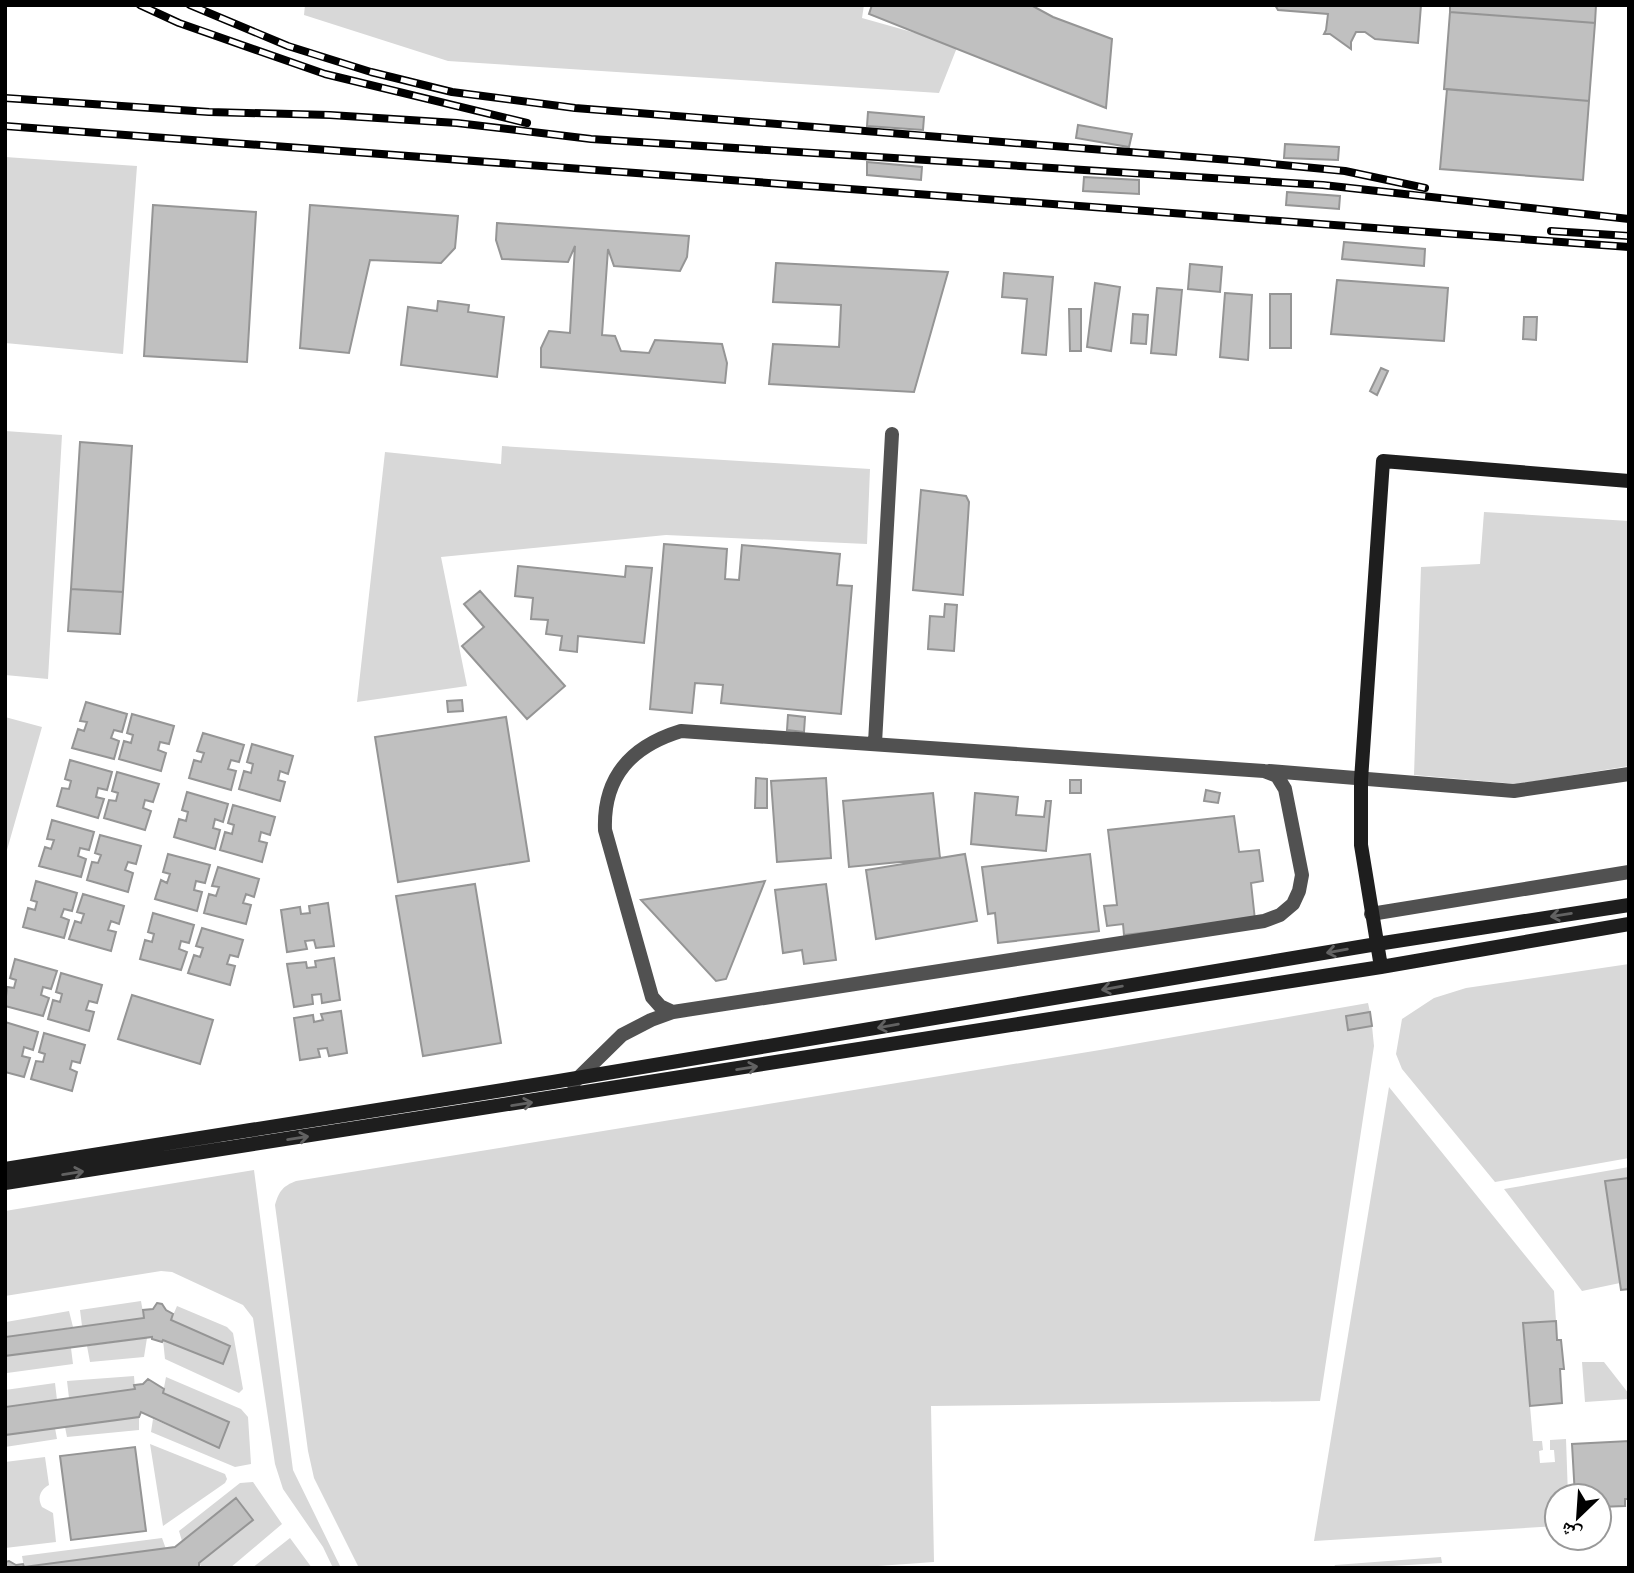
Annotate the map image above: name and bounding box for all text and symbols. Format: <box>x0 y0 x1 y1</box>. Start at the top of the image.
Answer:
one-way arrow <box>1550 909 1573 922</box>
one-way arrow <box>1326 945 1349 958</box>
one-way arrow <box>1101 982 1124 995</box>
one-way arrow <box>877 1020 900 1033</box>
one-way arrow <box>735 1061 758 1074</box>
one-way arrow <box>510 1097 533 1110</box>
one-way arrow <box>286 1131 308 1144</box>
one-way arrow <box>61 1166 84 1179</box>
north arrow <box>1543 1482 1613 1552</box>
text: ش <box>1557 1517 1585 1547</box>

